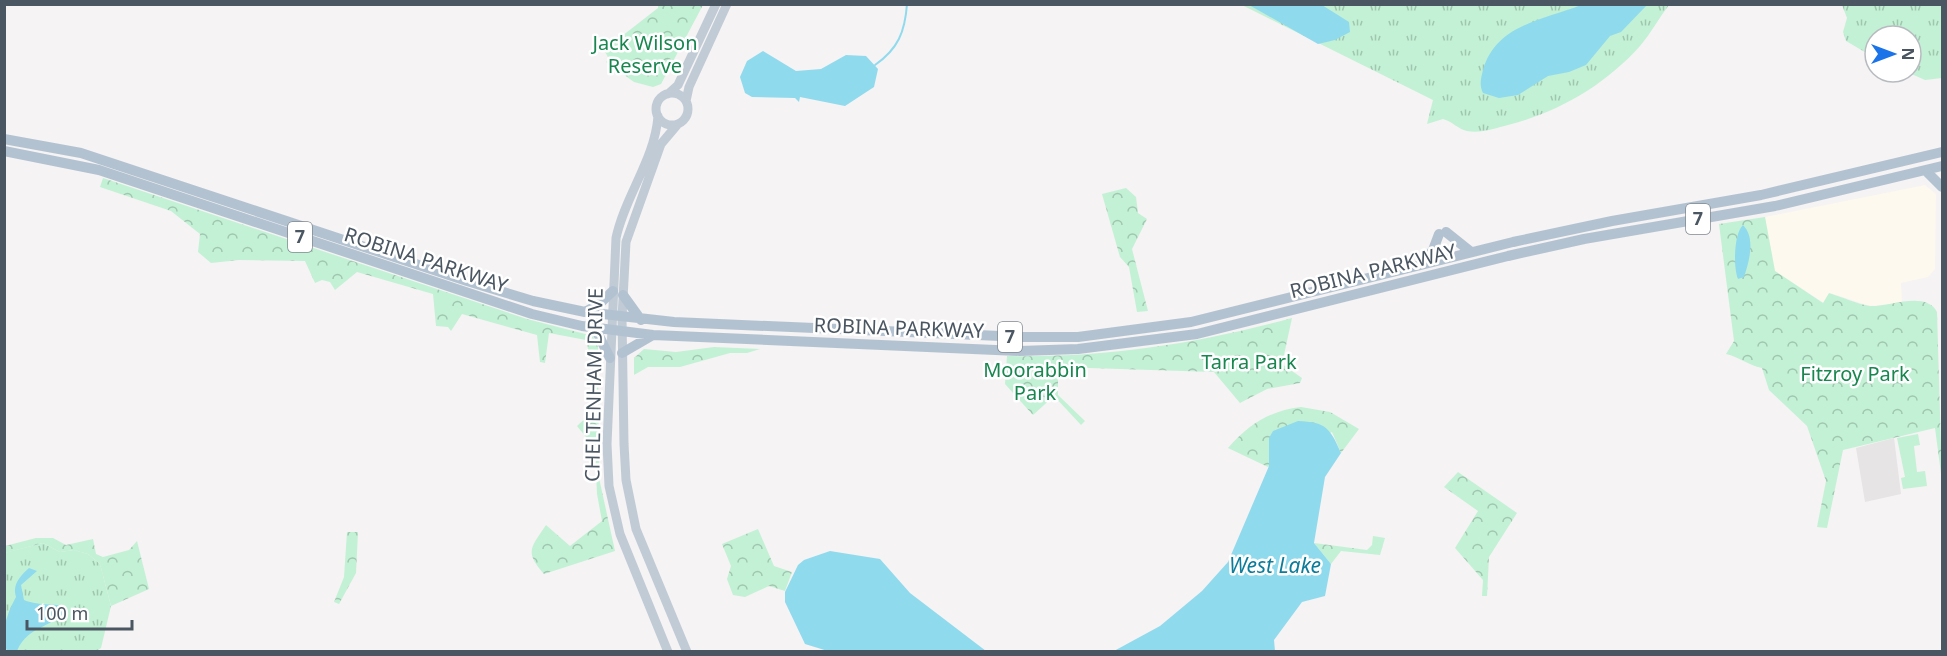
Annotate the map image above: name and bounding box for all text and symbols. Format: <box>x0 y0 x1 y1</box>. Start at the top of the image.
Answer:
north arrow <box>1863 24 1923 84</box>
park label: Jack Wilson Reserve <box>590 29 698 79</box>
text: N <box>1897 47 1919 61</box>
road number: 7 <box>1686 204 1710 234</box>
street label: ROBINA PARKWAY <box>341 220 512 299</box>
road number: 7 <box>288 222 312 252</box>
street label: ROBINA PARKWAY <box>1287 237 1459 304</box>
street label: CHELTENHAM DRIVE <box>578 288 609 482</box>
street label: ROBINA PARKWAY <box>813 311 985 344</box>
road number: 7 <box>998 322 1022 352</box>
park label: Tarra Park <box>1201 348 1297 375</box>
park label: Moorabbin Park <box>983 356 1087 406</box>
park label: Fitzroy Park <box>1800 360 1910 387</box>
water label: West Lake <box>1229 551 1321 579</box>
scale bar <box>27 593 132 631</box>
text: 100 m <box>36 601 88 625</box>

